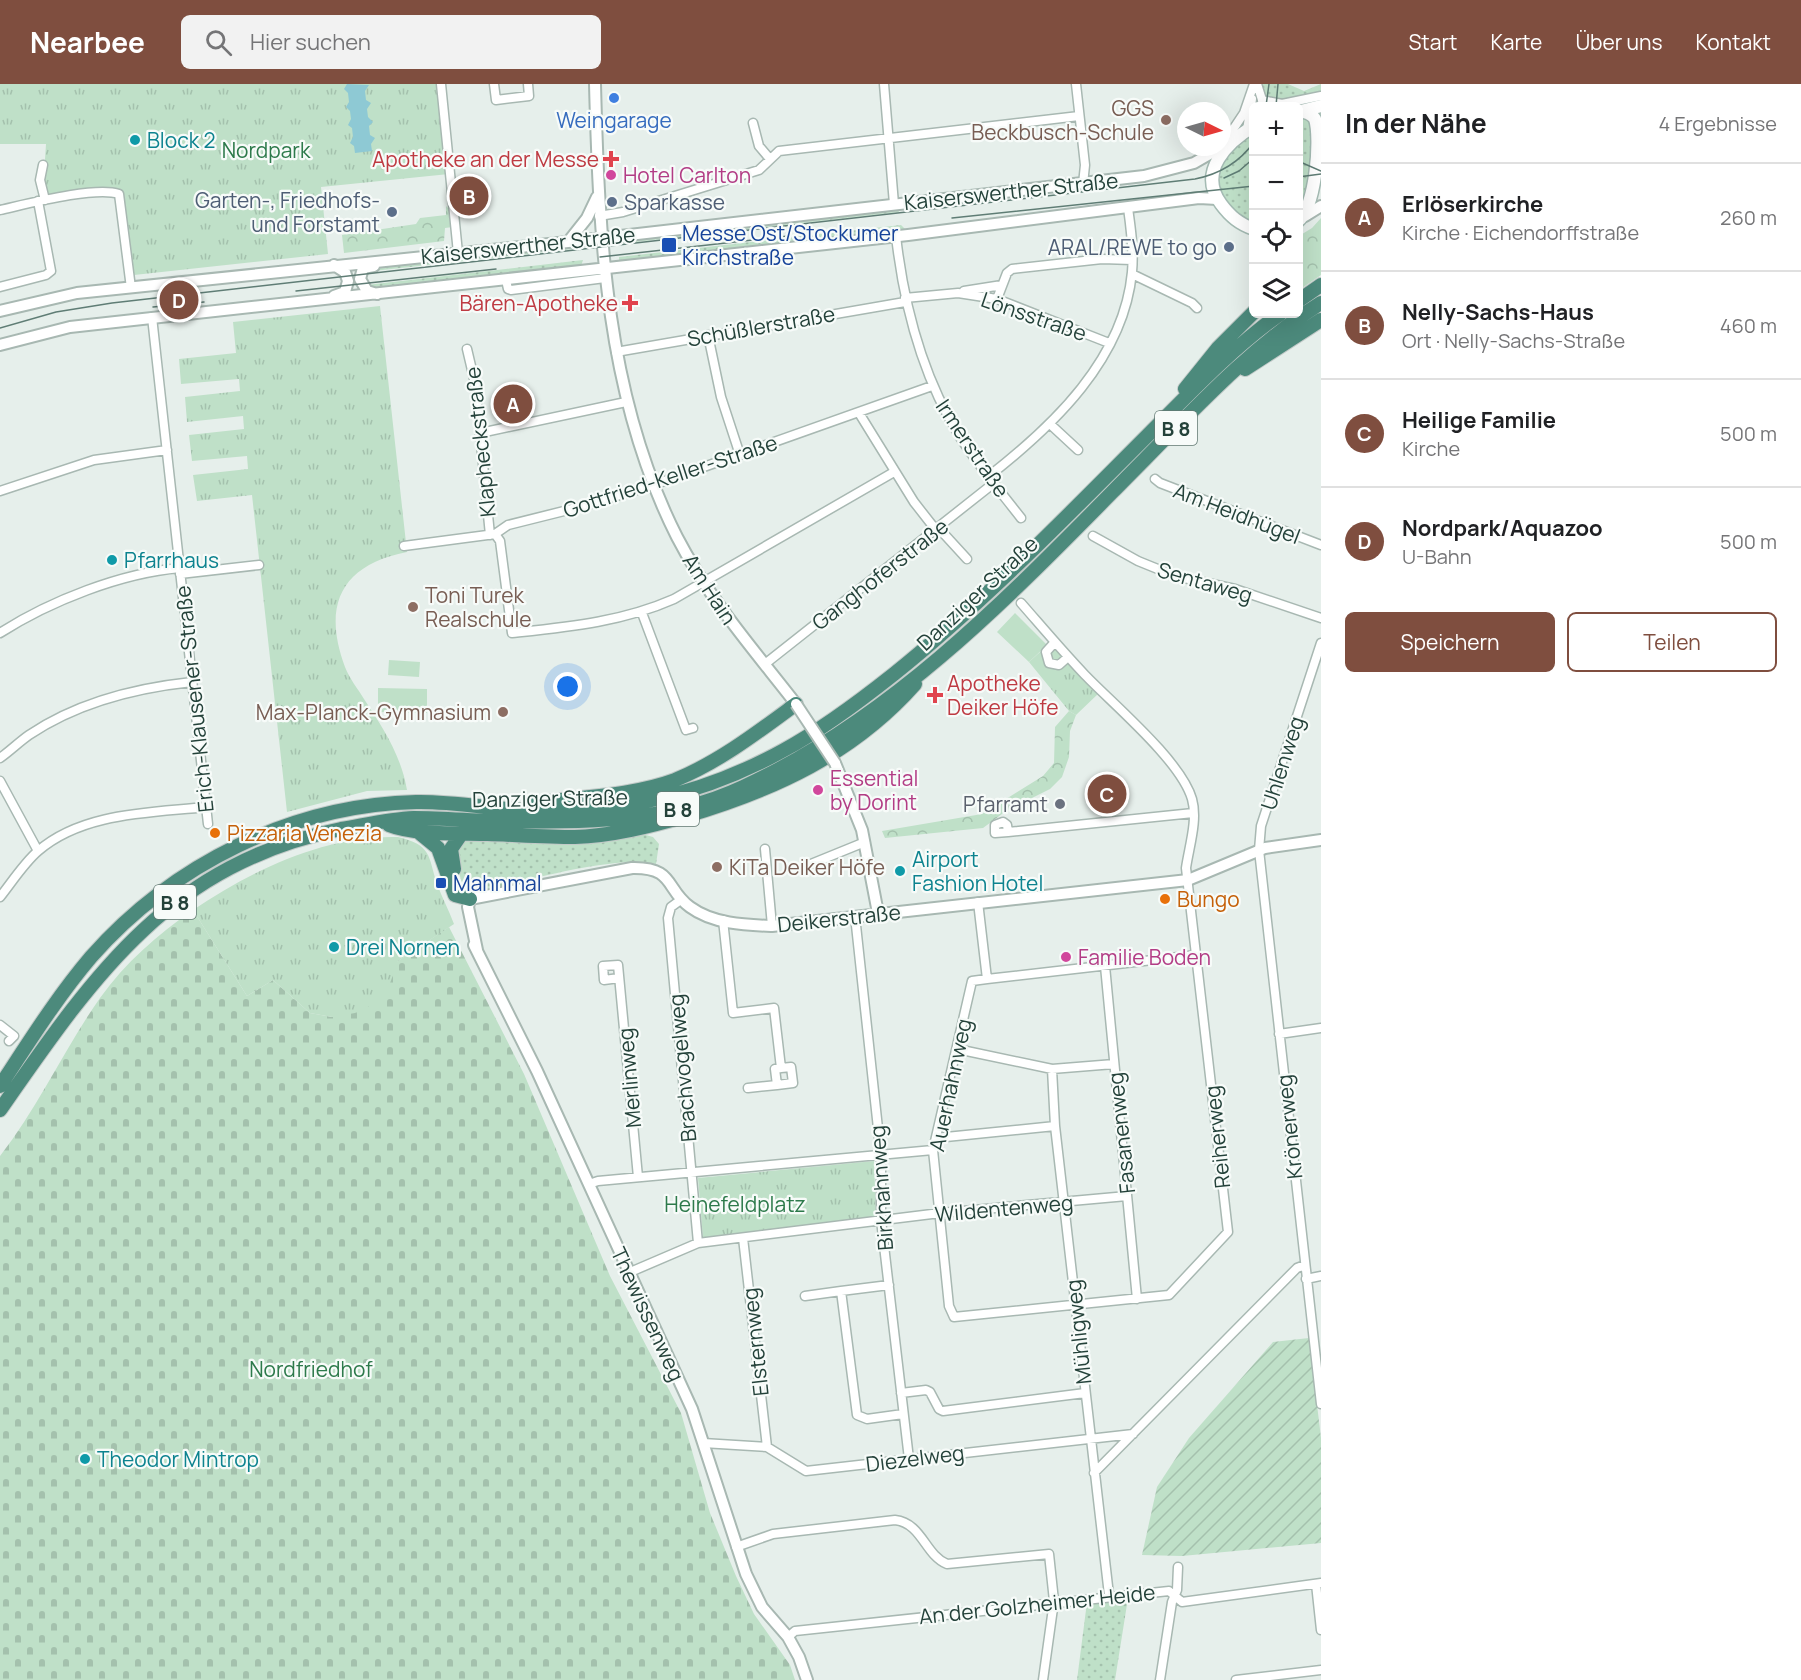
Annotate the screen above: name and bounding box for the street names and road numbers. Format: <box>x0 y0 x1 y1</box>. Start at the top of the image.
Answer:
street label: Kaiserswerther Straße <box>902 166 1120 216</box>
street label: Kaiserswerther Straße <box>419 220 637 270</box>
street label: Lönsstraße <box>978 285 1090 347</box>
street label: Schüßlerstraße <box>685 299 837 353</box>
street label: Klapheckstraße <box>458 365 502 519</box>
street label: Irmerstraße <box>930 393 1016 503</box>
road number: B 8 <box>1155 411 1197 445</box>
street label: Gottfried-Keller-Straße <box>559 428 781 524</box>
street label: Am Heidhügel <box>1169 476 1305 550</box>
street label: Ganghoferstraße <box>806 512 954 636</box>
street label: Danziger Straße <box>910 530 1044 656</box>
street label: Am Hain <box>677 548 743 630</box>
street label: Sentaweg <box>1154 555 1256 609</box>
street label: Erich-Klausener-Straße <box>168 584 220 814</box>
street label: Uhlenweg <box>1254 713 1310 813</box>
street label: Danziger Straße <box>472 783 628 813</box>
road number: B 8 <box>657 792 699 826</box>
road number: B 8 <box>154 885 196 919</box>
street label: Deikerstraße <box>776 898 902 938</box>
street label: Brachvogelweg <box>662 993 702 1143</box>
street label: Auerhahnweg <box>922 1016 978 1154</box>
street label: Merlinweg <box>611 1027 647 1129</box>
street label: Fasanenweg <box>1101 1071 1141 1195</box>
street label: Krönerweg <box>1270 1073 1308 1181</box>
street label: Reiherweg <box>1198 1084 1236 1190</box>
street label: Birkhahnweg <box>863 1125 899 1251</box>
street label: Wildentenweg <box>934 1188 1074 1228</box>
street label: Thewissenweg <box>605 1242 691 1386</box>
street label: Mühligweg <box>1059 1278 1097 1386</box>
street label: Elsternweg <box>735 1287 775 1397</box>
street label: Diezelweg <box>864 1438 966 1478</box>
street label: An der Golzheimer Heide <box>917 1578 1157 1630</box>

